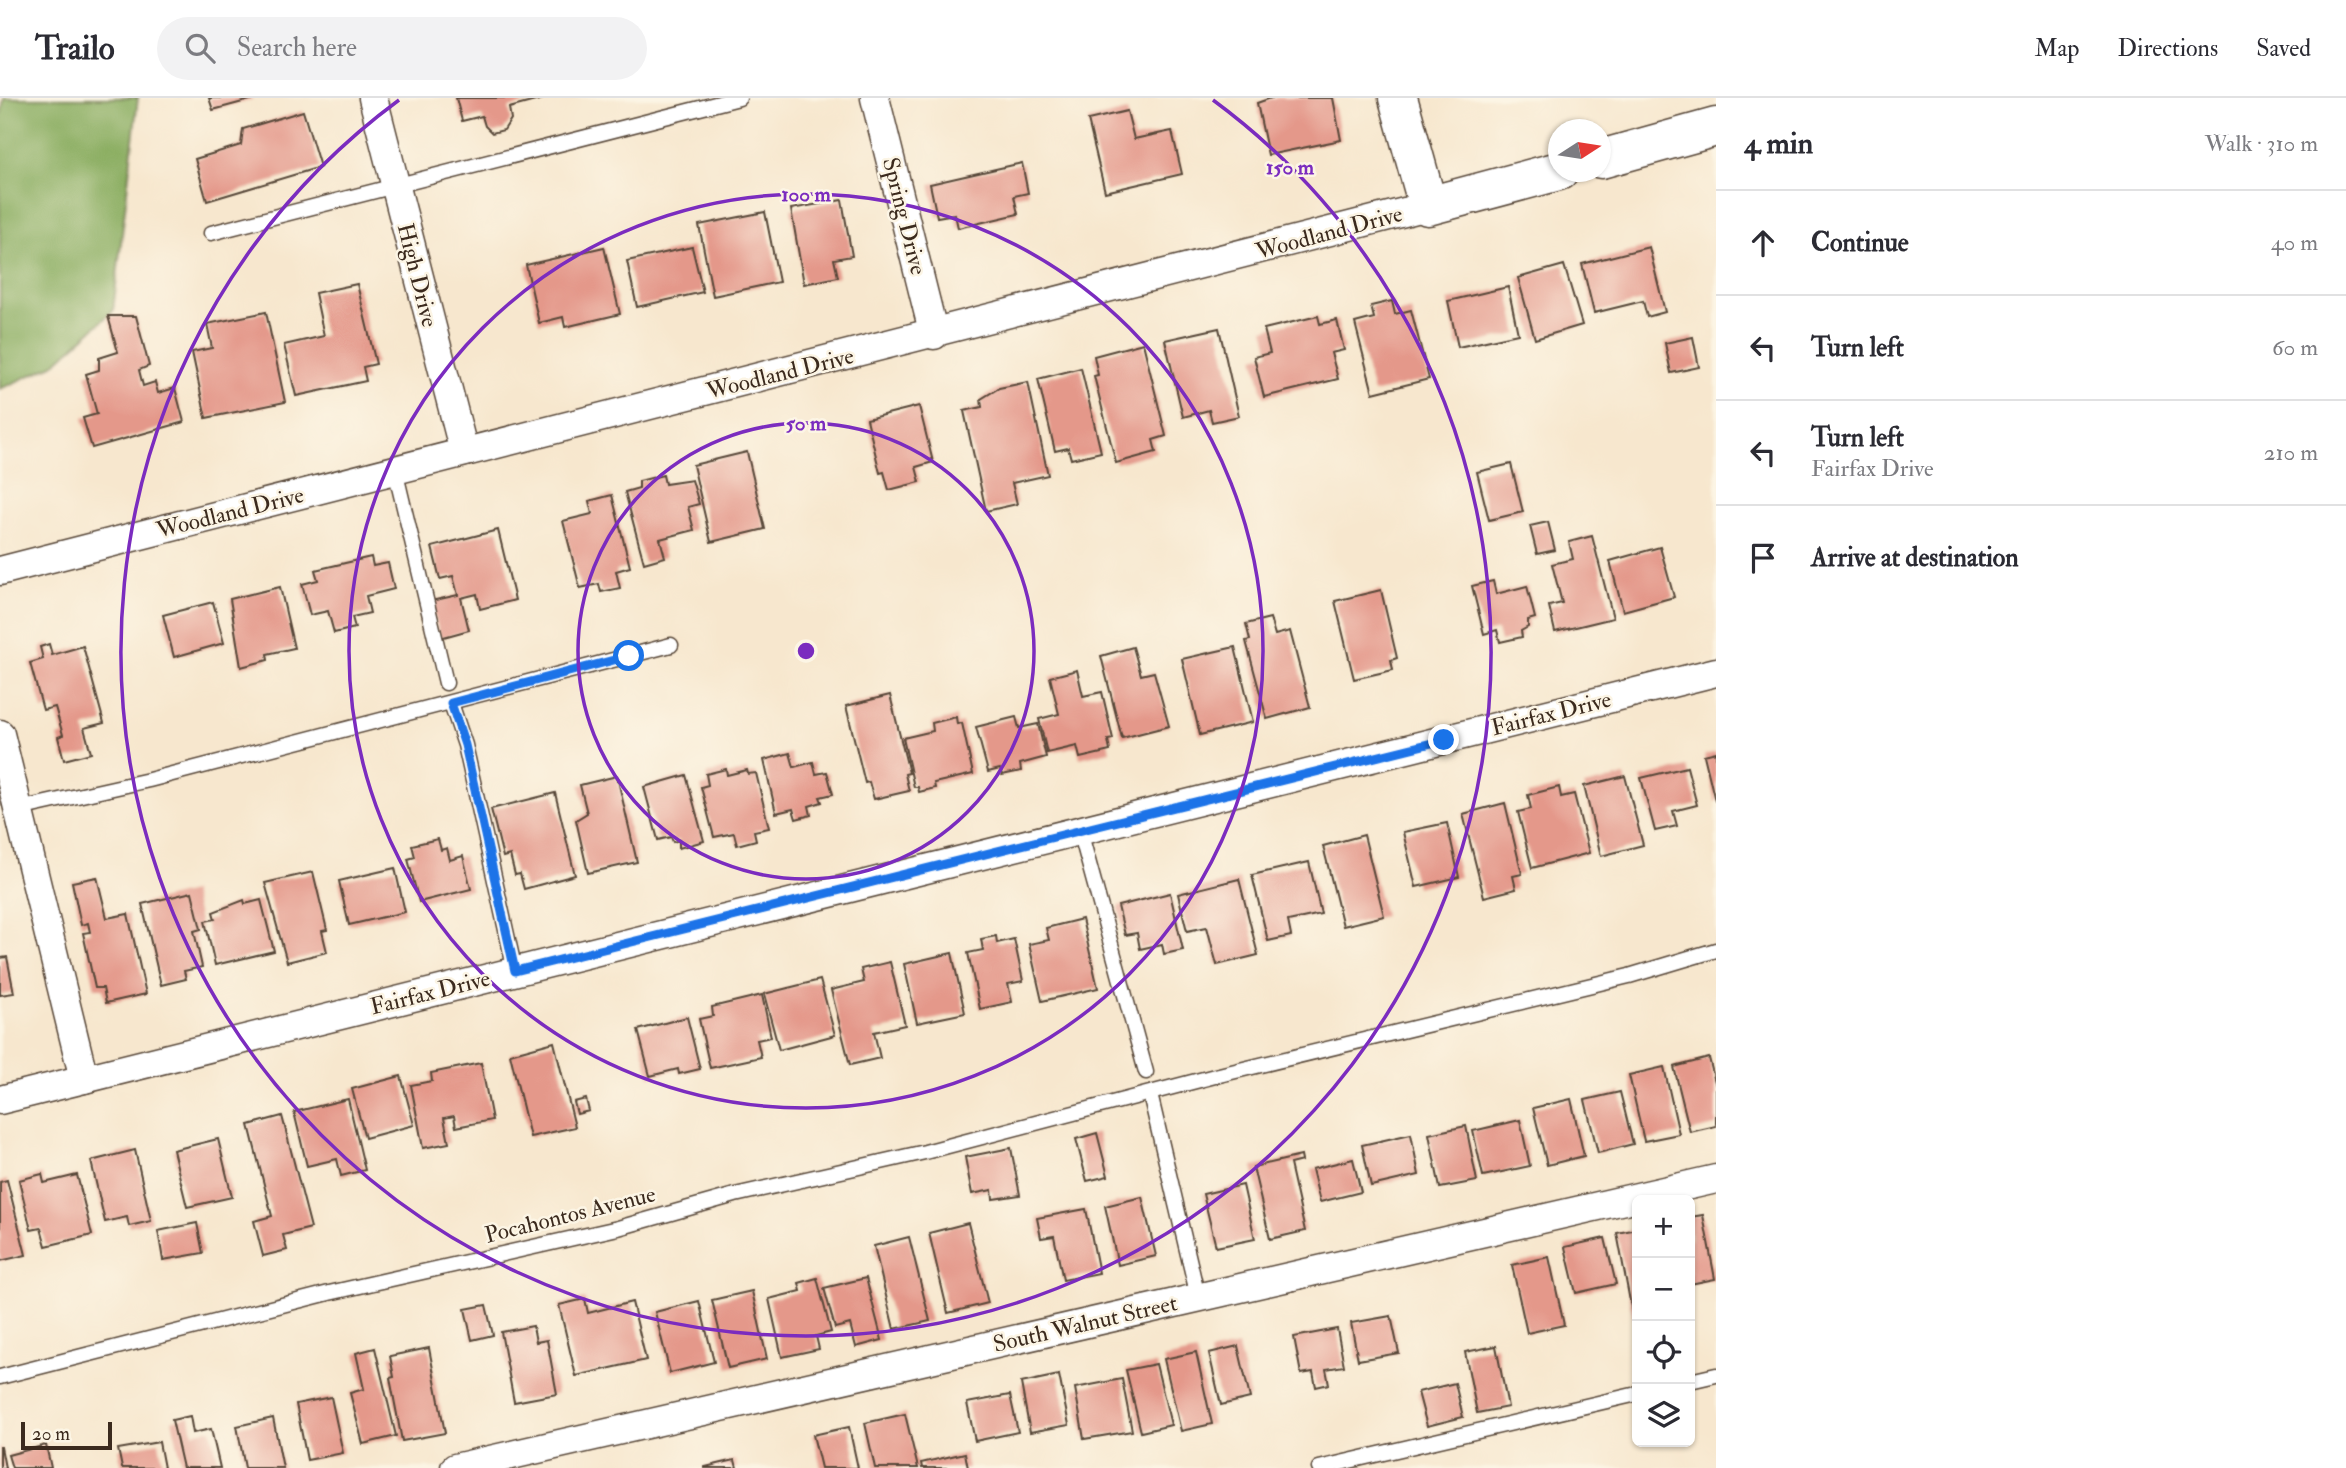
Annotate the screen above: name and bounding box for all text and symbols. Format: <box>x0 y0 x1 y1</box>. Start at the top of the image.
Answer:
search box <box>157 17 647 80</box>
text: Trailo <box>35 28 115 69</box>
icon: search <box>181 29 219 67</box>
text: Search here <box>237 32 357 64</box>
text: Map <box>2034 33 2079 64</box>
text: Directions <box>2117 33 2218 64</box>
text: Saved <box>2256 33 2311 64</box>
north arrow <box>1548 119 1611 182</box>
text: 4 min <box>1744 125 1813 162</box>
text: Walk · 310 m <box>2205 129 2318 158</box>
text: 150 m <box>1266 154 1315 181</box>
street label: Spring Drive <box>875 155 933 278</box>
text: 100 m <box>781 181 832 208</box>
street label: Woodland Drive <box>1252 199 1406 266</box>
street label: High Drive <box>391 220 444 330</box>
icon: ahead <box>1744 224 1782 262</box>
text: Continue <box>1811 227 1909 259</box>
text: 40 m <box>2271 228 2318 257</box>
icon: left <box>1744 329 1782 367</box>
text: Turn left <box>1811 332 1904 364</box>
text: 60 m <box>2272 333 2318 362</box>
street label: Woodland Drive <box>702 341 857 406</box>
text: 50 m <box>786 410 827 437</box>
text: Turn left <box>1811 422 1904 454</box>
icon: left <box>1744 434 1782 472</box>
text: 210 m <box>2264 438 2318 467</box>
text: Fairfax Drive <box>1811 454 1934 483</box>
street label: Woodland Drive <box>152 480 307 545</box>
icon: arrive <box>1744 539 1782 577</box>
text: Arrive at destination <box>1811 542 2019 574</box>
centre of rings <box>794 639 818 663</box>
route start <box>613 640 644 671</box>
street label: Fairfax Drive <box>1488 684 1614 742</box>
route end <box>1428 724 1459 755</box>
street label: Fairfax Drive <box>367 963 493 1021</box>
street label: Pocahontos Avenue <box>482 1179 659 1250</box>
map controls <box>1632 1195 1695 1447</box>
button: + <box>1632 1195 1695 1258</box>
button: − <box>1632 1258 1695 1321</box>
street label: South Walnut Street <box>990 1288 1180 1359</box>
button: locate <box>1632 1321 1695 1384</box>
button: layers <box>1632 1384 1695 1447</box>
scale bar <box>21 1419 112 1451</box>
text: 20 m <box>32 1422 70 1446</box>

